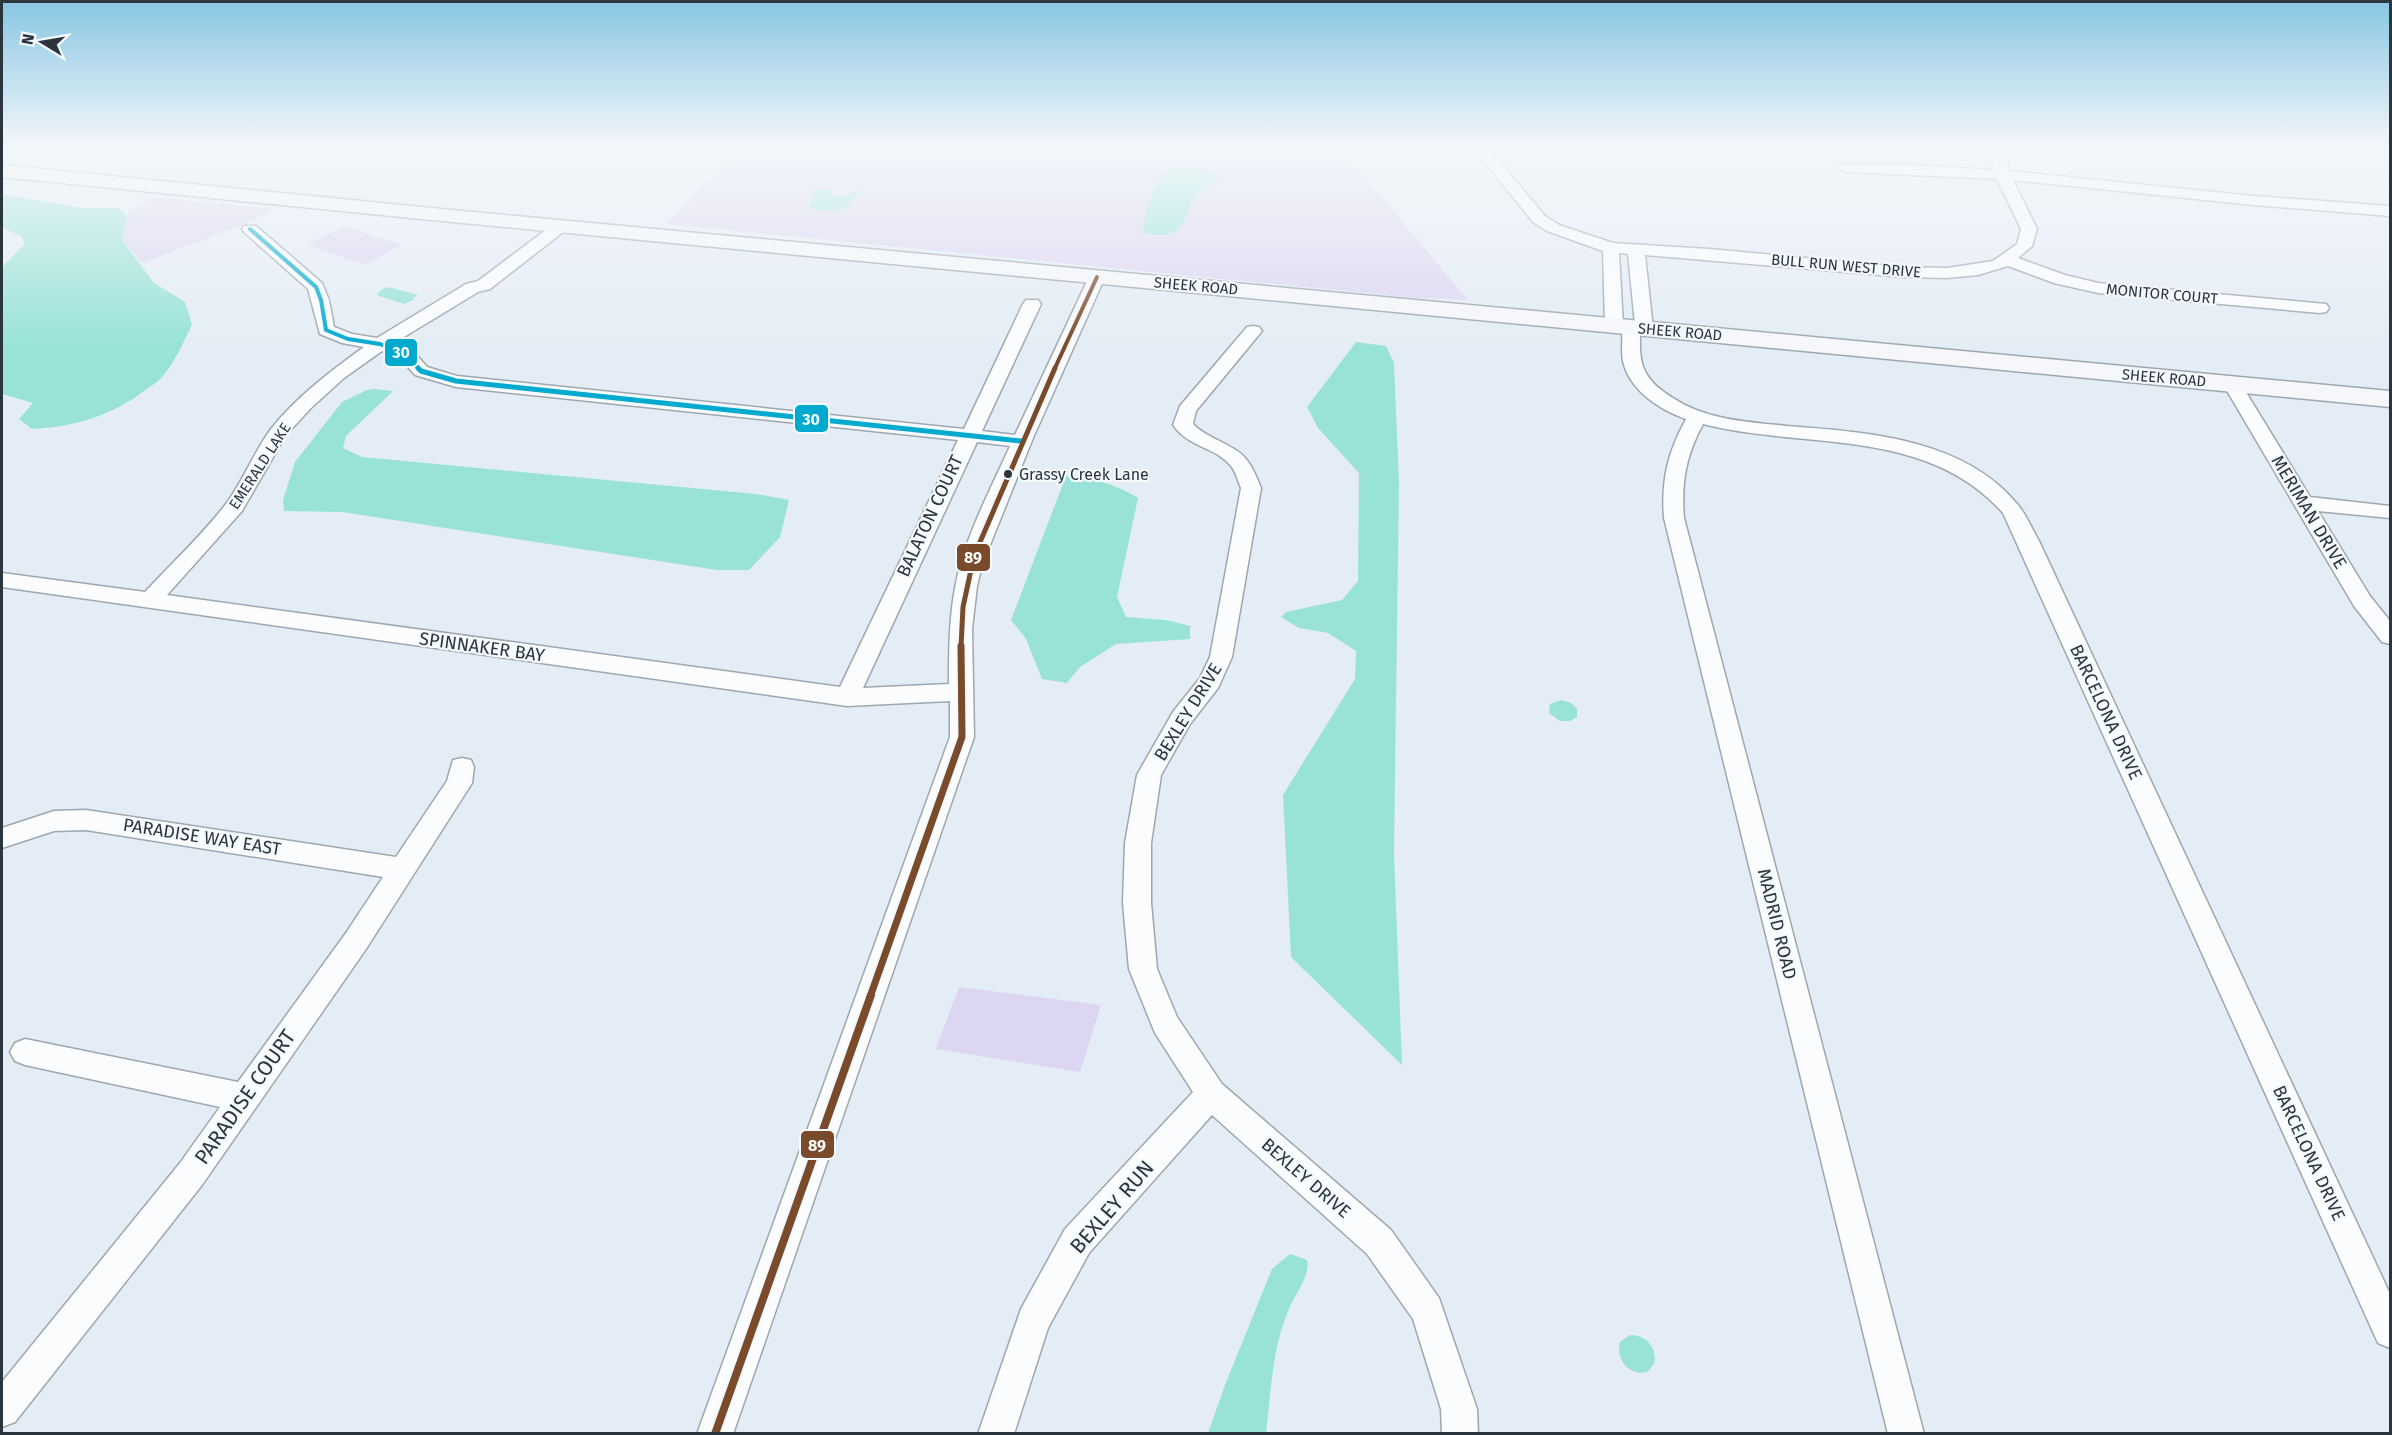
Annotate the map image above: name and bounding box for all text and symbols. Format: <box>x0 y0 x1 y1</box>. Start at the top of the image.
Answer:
north arrow <box>12 12 72 72</box>
text: N <box>17 32 38 46</box>
street label: BULL RUN WEST DRIVE <box>1770 250 1922 282</box>
street label: SHEEK ROAD <box>1153 273 1239 299</box>
street label: MONITOR COURT <box>2105 280 2219 308</box>
street label: SHEEK ROAD <box>1637 319 1723 345</box>
line badge: 30 <box>384 338 418 367</box>
text: 30 <box>391 343 410 362</box>
street label: SHEEK ROAD <box>2121 365 2207 391</box>
line badge: 30 <box>794 404 829 433</box>
text: 30 <box>801 410 820 429</box>
street label: EMERALD LAKE <box>225 419 295 513</box>
street label: BALATON COURT <box>892 451 968 580</box>
street label: MERIMAN DRIVE <box>2266 451 2352 573</box>
place label: Grassy Creek Lane <box>1019 465 1149 484</box>
marker: Grassy Creek Lane <box>1002 468 1014 480</box>
line badge: 89 <box>956 543 991 572</box>
text: 89 <box>964 548 982 567</box>
street label: SPINNAKER BAY <box>418 627 546 667</box>
street label: BARCELONA DRIVE <box>2065 641 2147 783</box>
street label: BEXLEY DRIVE <box>1149 659 1227 765</box>
street label: PARADISE WAY EAST <box>121 814 283 860</box>
street label: MADRID ROAD <box>1753 866 1801 982</box>
street label: PARADISE COURT <box>189 1024 301 1169</box>
street label: BARCELONA DRIVE <box>2268 1082 2350 1224</box>
line badge: 89 <box>800 1130 835 1159</box>
street label: BEXLEY DRIVE <box>1257 1133 1355 1223</box>
text: 89 <box>808 1136 826 1155</box>
street label: BEXLEY RUN <box>1065 1155 1159 1259</box>

